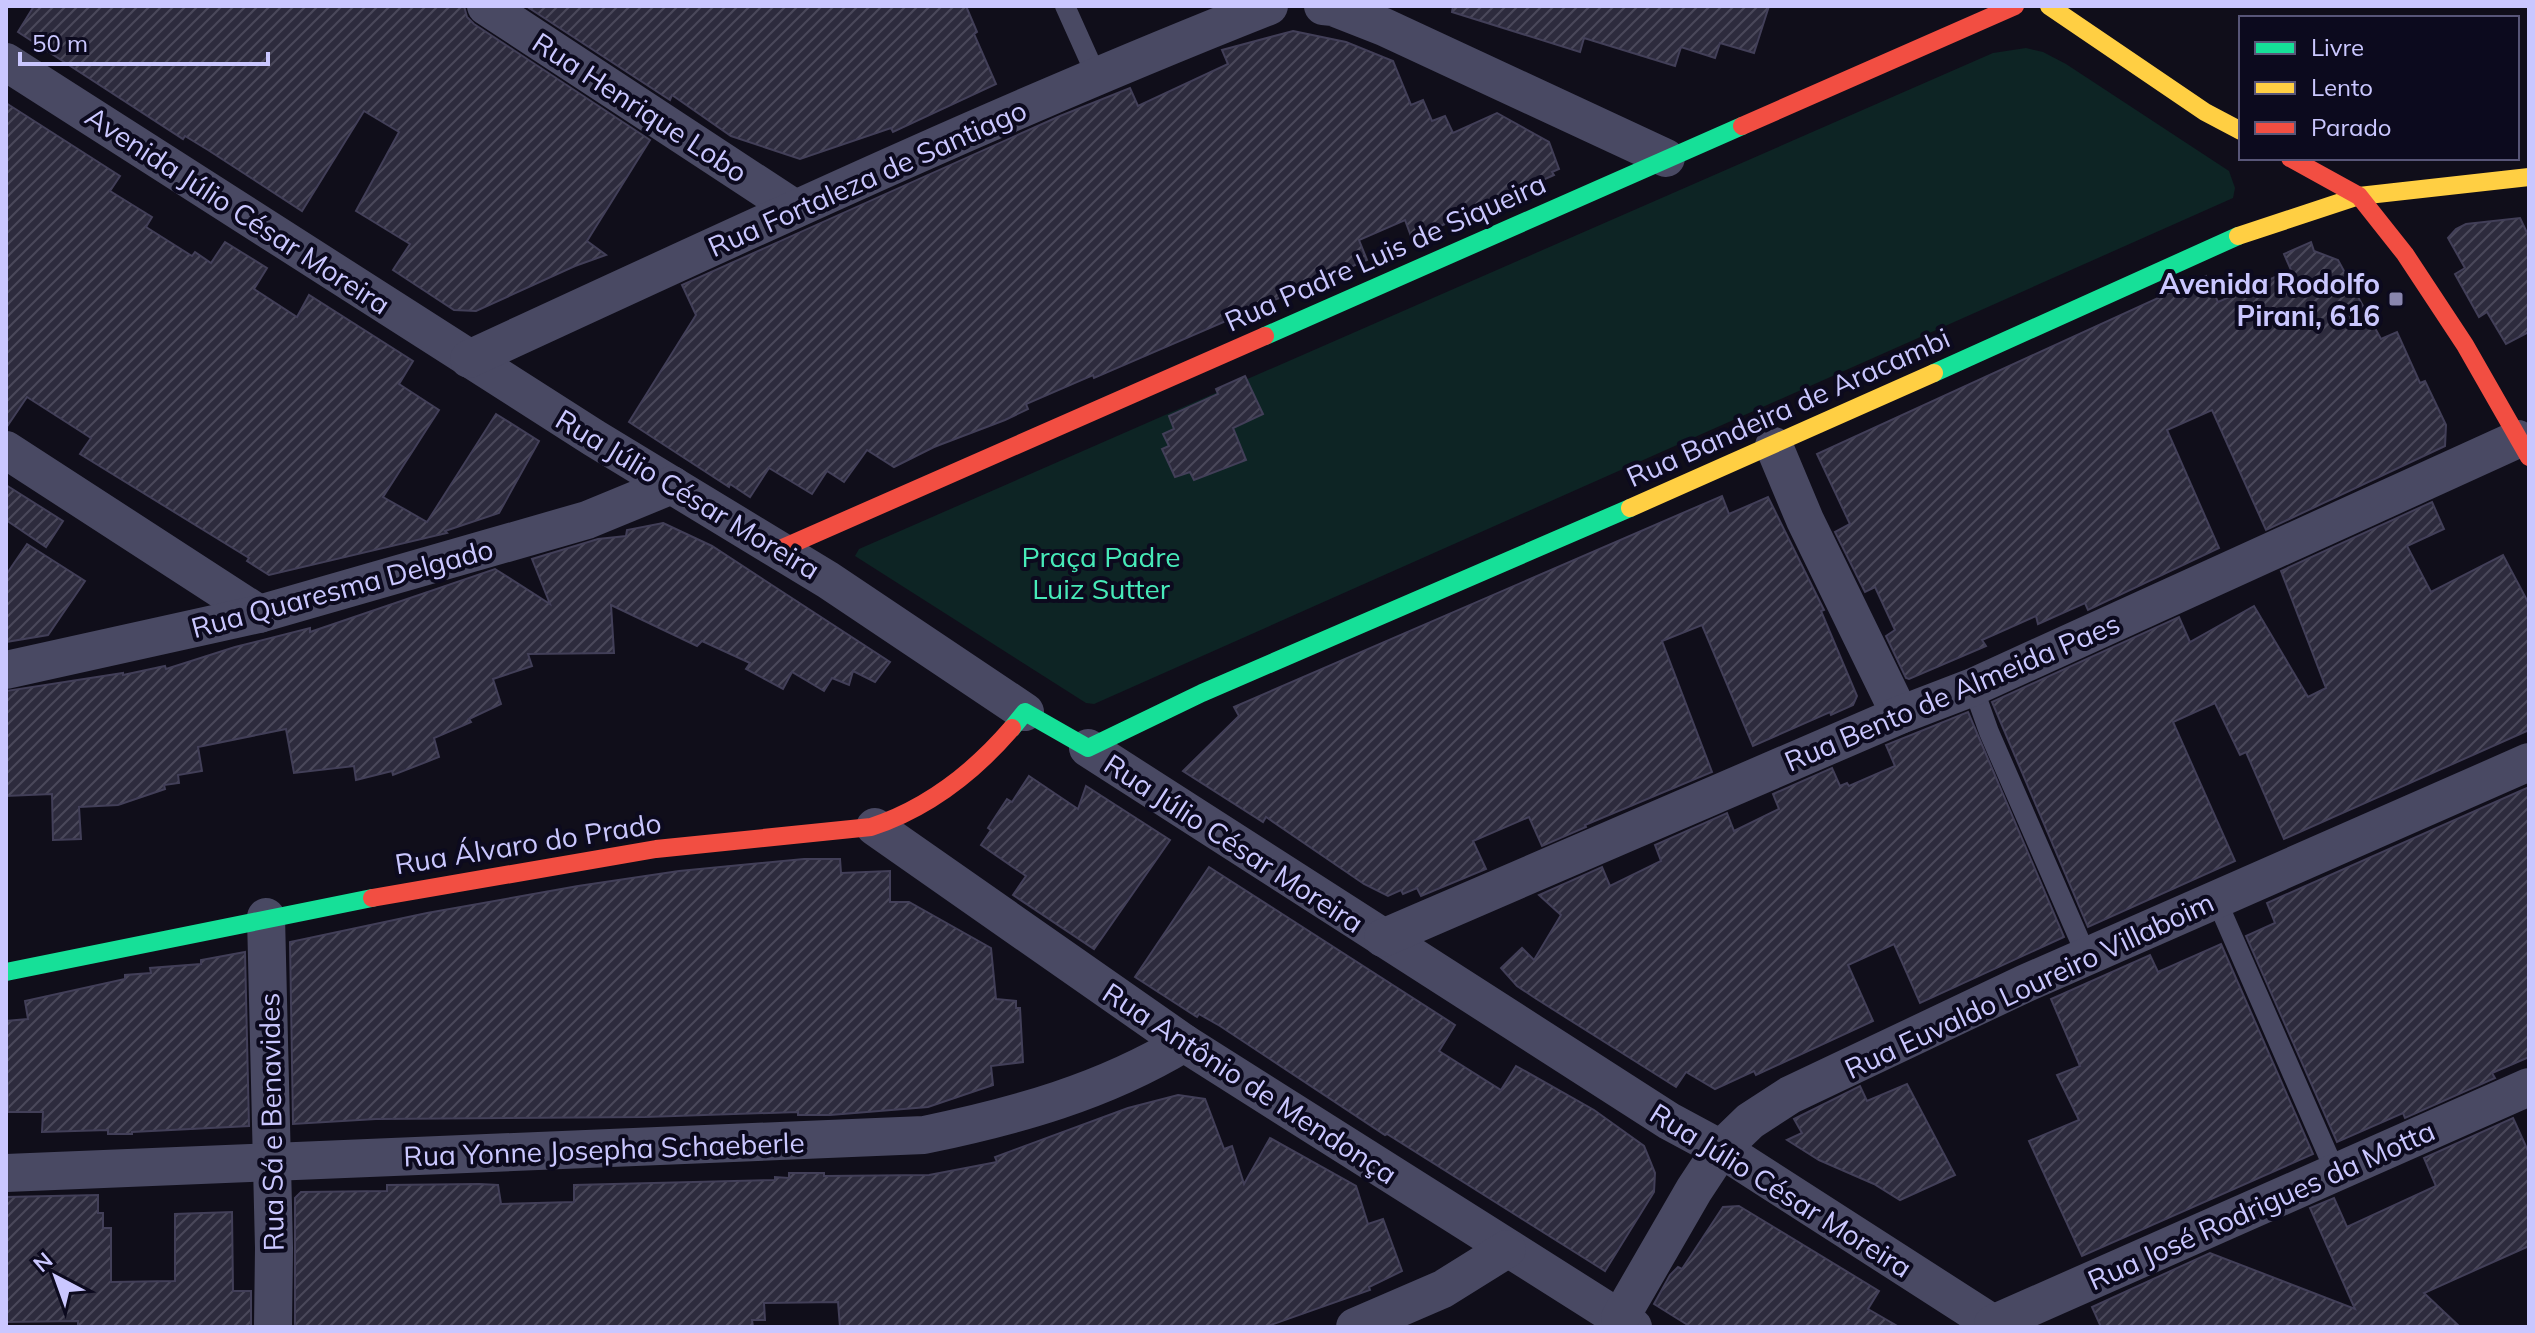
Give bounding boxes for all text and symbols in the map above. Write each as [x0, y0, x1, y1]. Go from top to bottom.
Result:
scale bar [20, 16, 268, 66]
legend [2239, 16, 2519, 160]
street label: Rua Henrique Lobo [526, 25, 754, 189]
text: 50 m [32, 28, 88, 58]
text: Livre [2311, 32, 2364, 62]
text: Lento [2311, 72, 2373, 102]
street label: Rua Fortaleza de Santiago [702, 92, 1032, 264]
street label: Avenida Júlio César Moreira [79, 98, 397, 322]
text: Parado [2311, 112, 2392, 142]
street label: Rua Padre Luis de Siqueira [1219, 165, 1551, 339]
place label: Avenida Rodolfo Pirani, 616 [2159, 266, 2380, 333]
marker: Avenida Rodolfo Pirani, 616 [2387, 290, 2405, 308]
street label: Rua Bandeira de Aracambi [1621, 320, 1955, 494]
street label: Rua Júlio César Moreira [550, 401, 826, 587]
street label: Rua Quaresma Delgado [187, 531, 497, 645]
park label: Praça Padre Luiz Sutter [1022, 539, 1181, 606]
street label: Rua Bento de Almeida Paes [1779, 605, 2125, 779]
street label: Rua Júlio César Moreira [1098, 746, 1370, 940]
street label: Rua Álvaro do Prado [392, 805, 664, 881]
street label: Rua Euvaldo Loureiro Villaboim [1839, 884, 2219, 1086]
street label: Rua Antônio de Mendonça [1096, 975, 1404, 1191]
street label: Rua Sá e Benavides [251, 992, 291, 1252]
street label: Rua Júlio César Moreira [1644, 1095, 1918, 1285]
street label: Rua José Rodrigues da Motta [2082, 1112, 2440, 1298]
street label: Rua Yonne Josepha Schaeberle [403, 1125, 805, 1173]
north arrow [16, 1237, 96, 1317]
text: N [27, 1246, 58, 1278]

